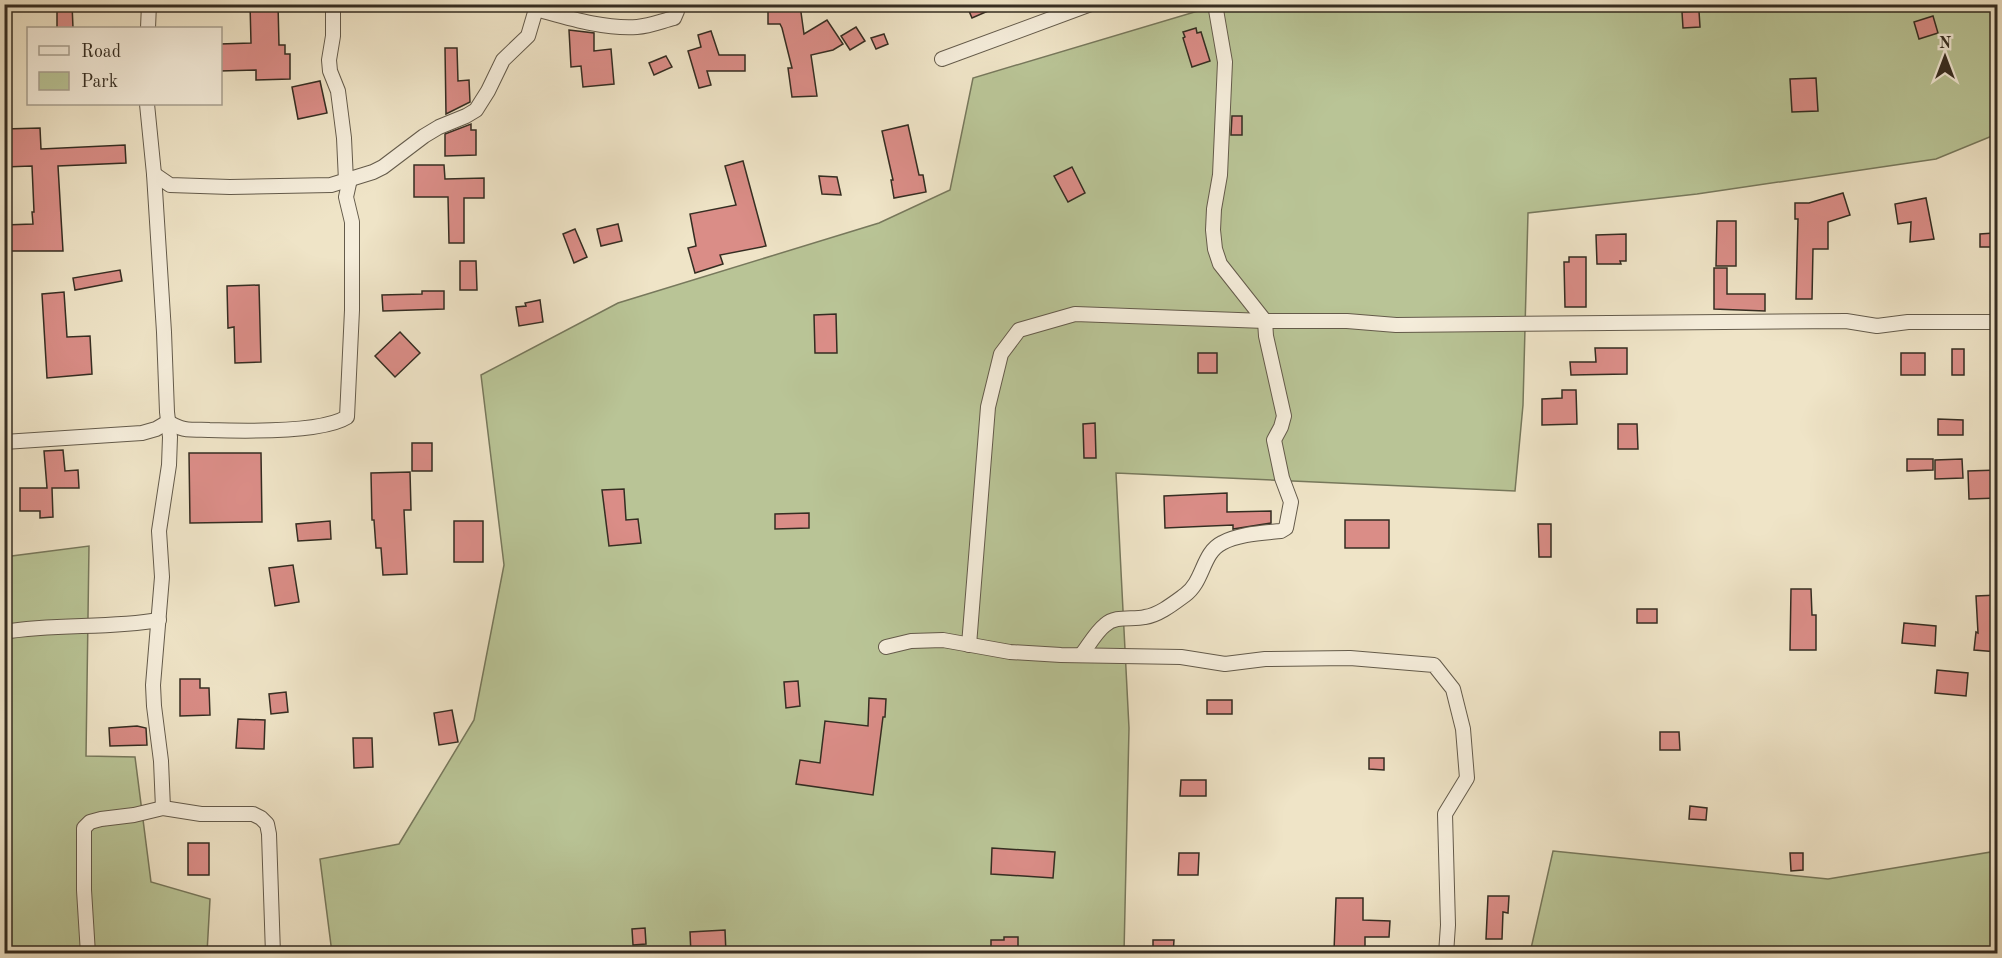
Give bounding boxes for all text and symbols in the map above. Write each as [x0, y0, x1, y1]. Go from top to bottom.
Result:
legend [27, 27, 222, 105]
north arrow [1915, 27, 1975, 87]
text: N [1939, 36, 1952, 52]
text: Road [81, 43, 121, 61]
text: Park [81, 73, 118, 91]

